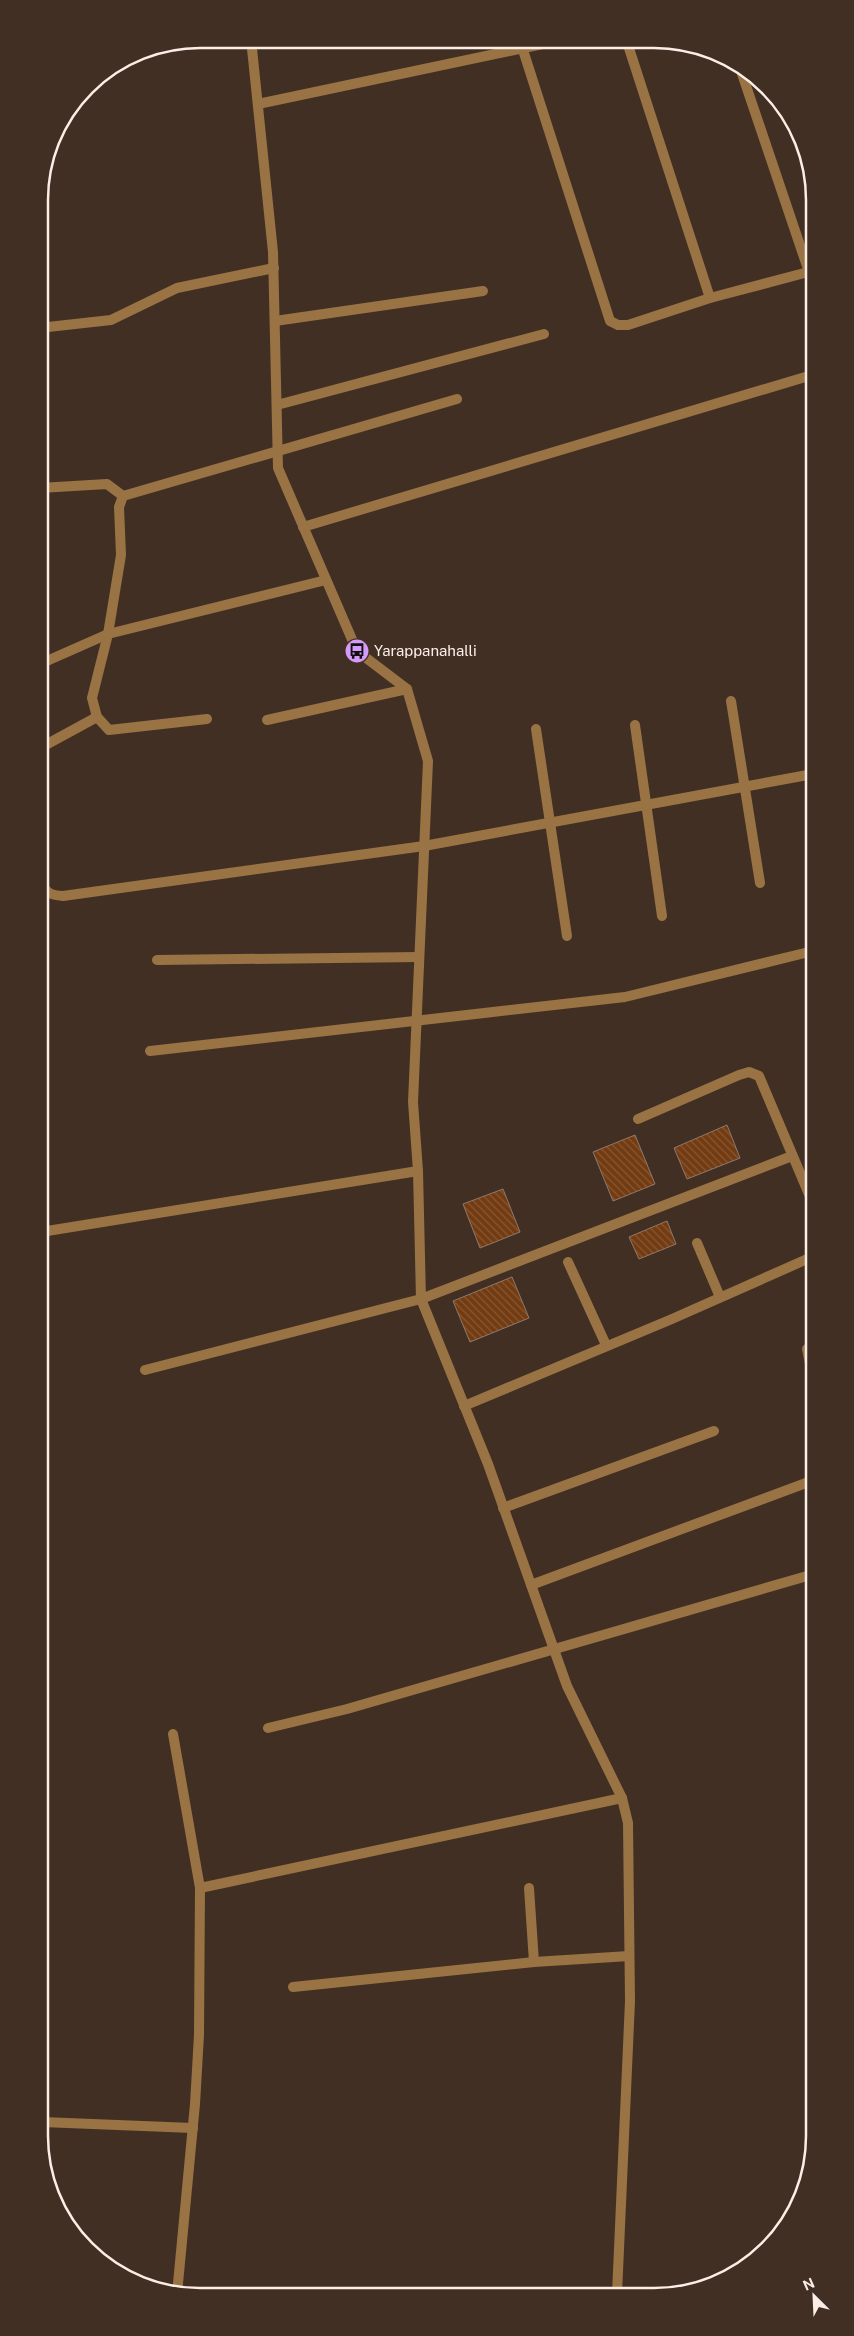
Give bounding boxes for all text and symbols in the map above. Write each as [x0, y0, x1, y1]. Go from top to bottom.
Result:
bus stop icon: Yarappanahalli [344, 638, 370, 664]
place label: Yarappanahalli [374, 642, 477, 659]
north arrow [789, 2271, 839, 2321]
text: N [800, 2275, 817, 2294]

